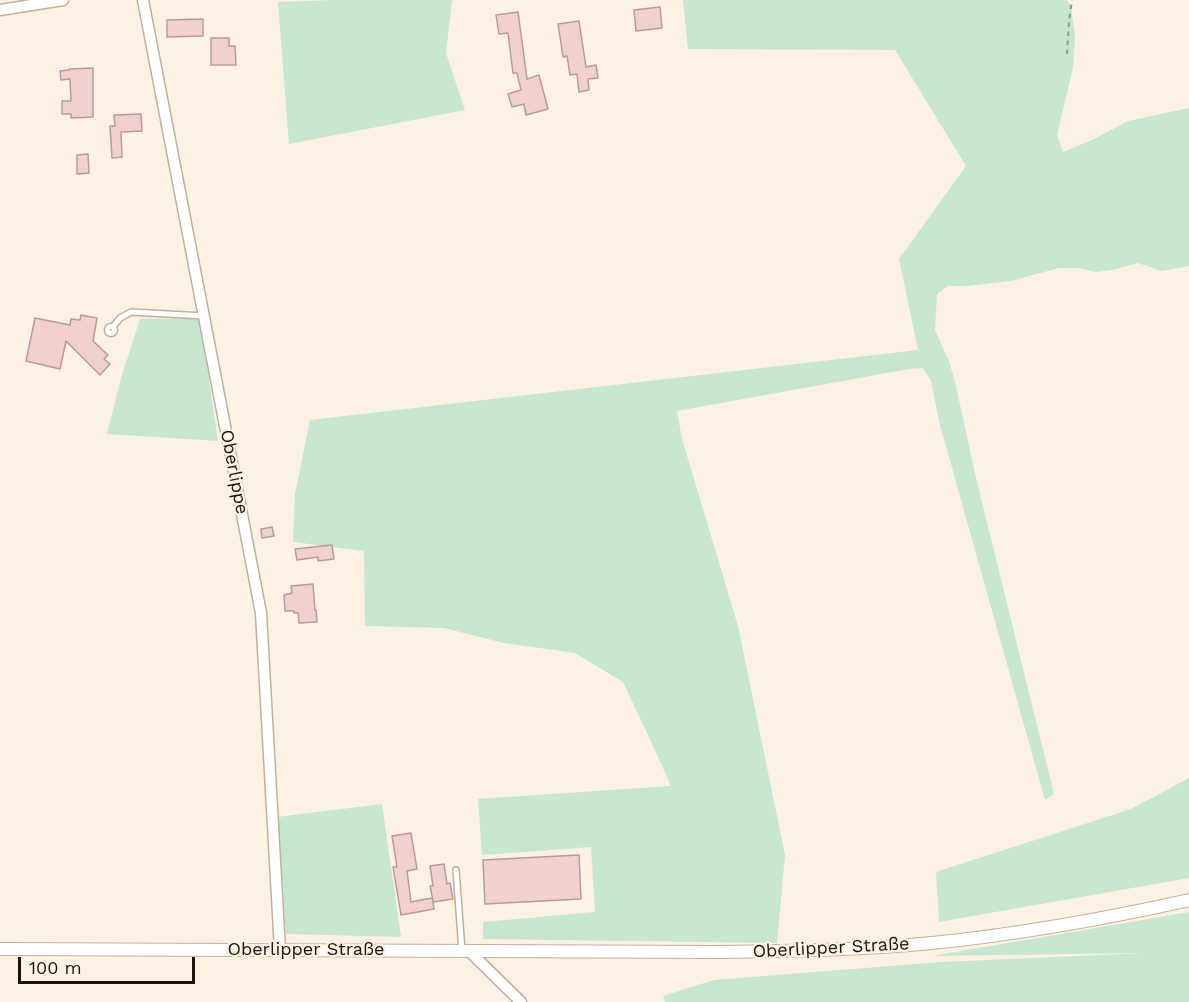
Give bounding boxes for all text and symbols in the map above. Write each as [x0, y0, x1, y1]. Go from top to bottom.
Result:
street label: Oberlippe [215, 428, 253, 516]
street label: Oberlipper Straße [752, 933, 910, 963]
street label: Oberlipper Straße [228, 939, 384, 961]
scale bar [21, 945, 198, 983]
text: 100 m [29, 957, 82, 978]

